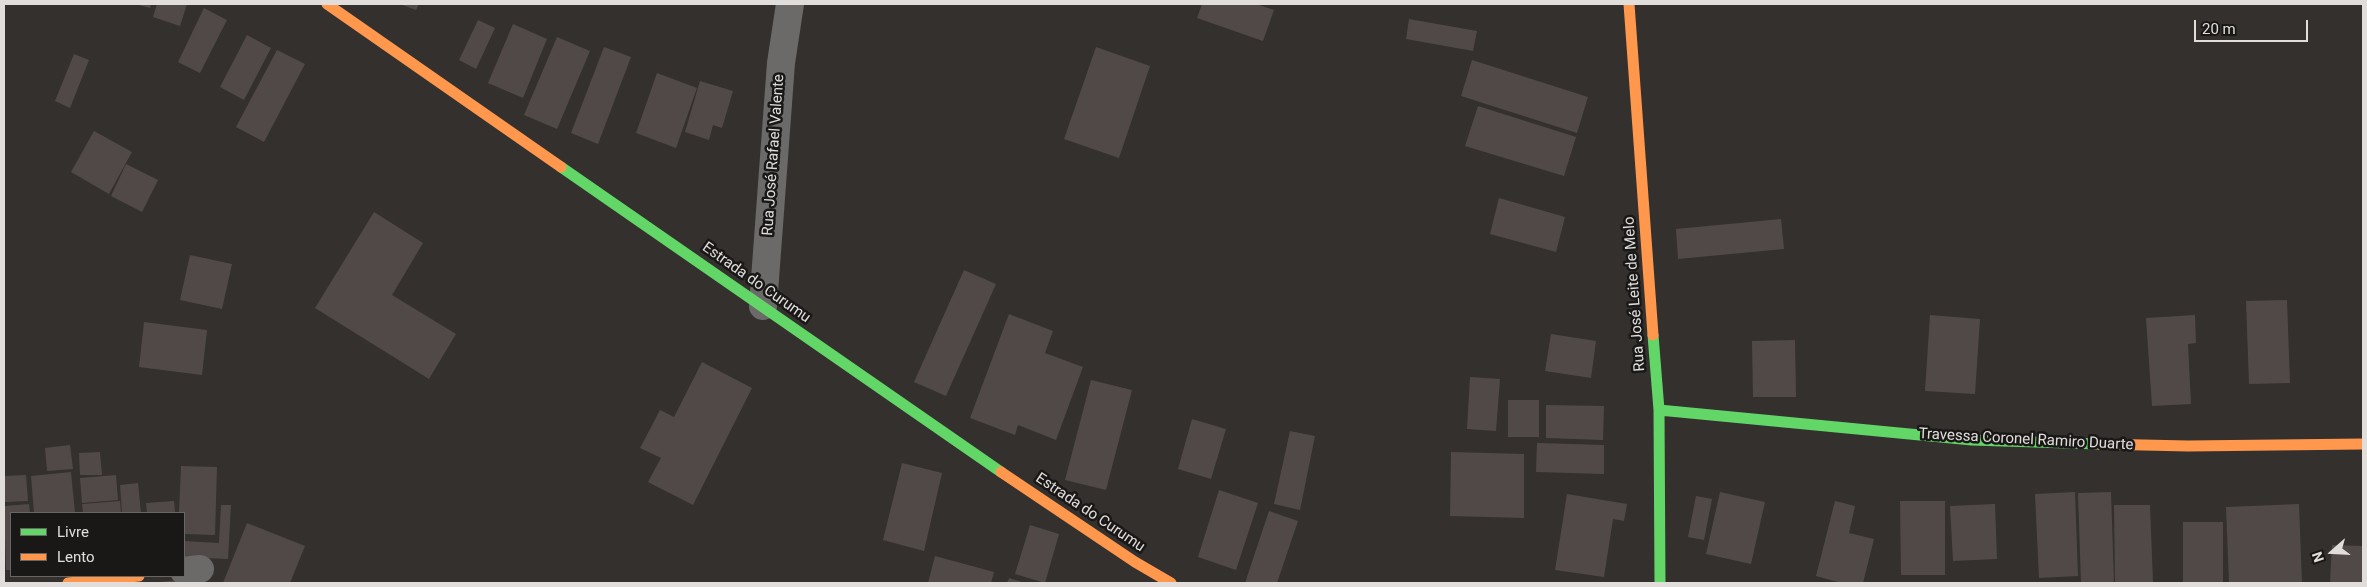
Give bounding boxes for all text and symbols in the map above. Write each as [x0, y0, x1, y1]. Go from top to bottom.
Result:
scale bar [2197, 10, 2311, 42]
text: 20 m [2202, 20, 2236, 38]
street label: Rua José Rafael Valente [759, 74, 789, 236]
street label: Rua José Leite de Melo [1621, 216, 1649, 372]
street label: Estrada do Curumu [698, 239, 814, 327]
street label: Travessa Coronel Ramiro Duarte [1918, 425, 2134, 455]
street label: Estrada do Curumu [1032, 470, 1148, 556]
legend [10, 512, 185, 577]
text: Livre [57, 523, 89, 541]
north arrow [2307, 527, 2357, 577]
text: Lento [57, 548, 95, 566]
text: N [2309, 550, 2327, 564]

